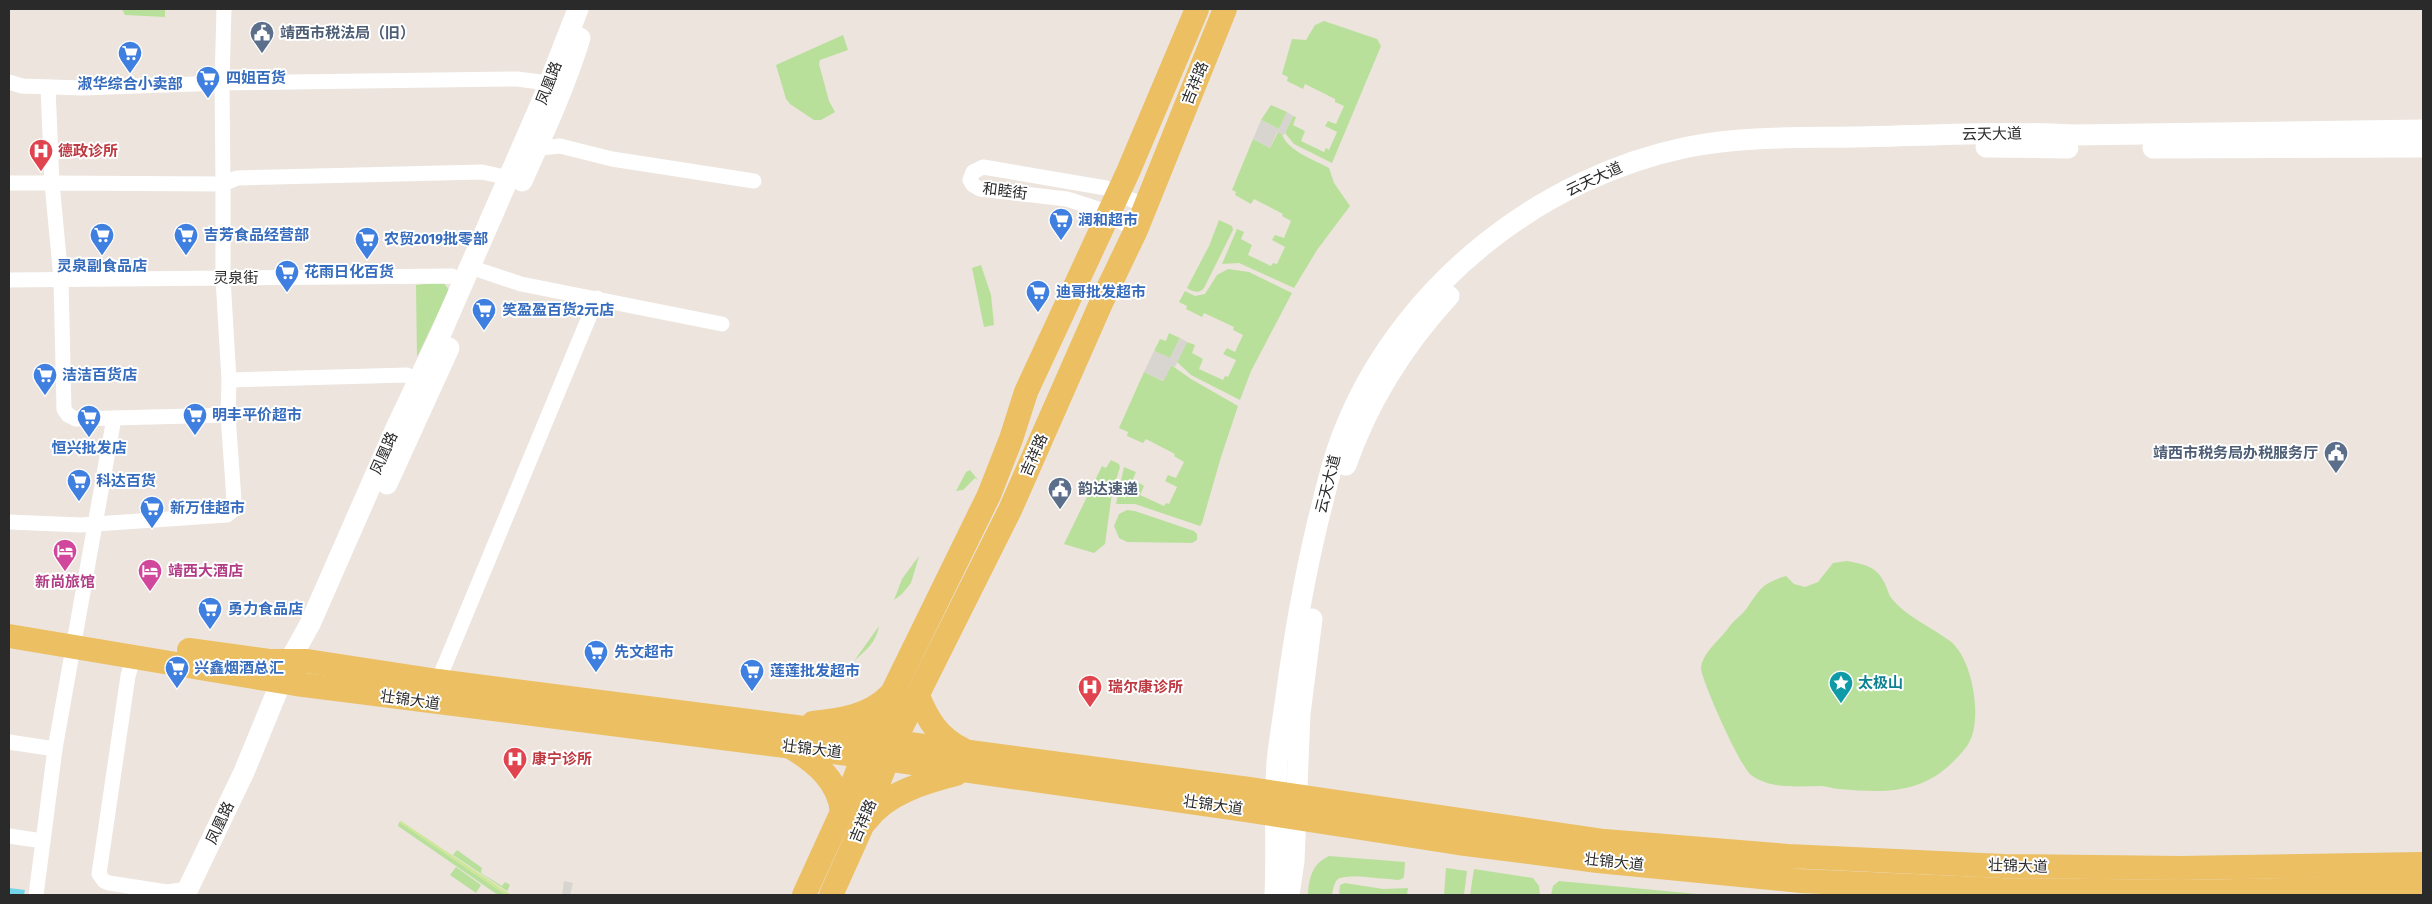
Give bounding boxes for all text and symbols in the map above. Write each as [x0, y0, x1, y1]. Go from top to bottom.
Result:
public building icon: 靖西市税法局（旧） [249, 20, 275, 54]
place label: 靖西市税法局（旧） [280, 24, 415, 42]
supermarket icon: 淑华综合小卖部 [117, 40, 143, 74]
street label: 凤凰路 [533, 59, 565, 107]
street label: 吉祥路 [1178, 59, 1212, 107]
supermarket icon: 四姐百货 [195, 65, 221, 99]
place label: 四姐百货 [226, 69, 286, 87]
place label: 淑华综合小卖部 [77, 75, 183, 93]
street label: 云天大道 [1962, 124, 2022, 144]
hospital icon: 德政诊所 [28, 138, 54, 172]
place label: 德政诊所 [58, 142, 118, 160]
street label: 云天大道 [1563, 158, 1625, 200]
street label: 和睦街 [982, 179, 1028, 203]
supermarket icon: 润和超市 [1048, 207, 1074, 241]
place label: 润和超市 [1078, 211, 1138, 229]
supermarket icon: 灵泉副食品店 [89, 222, 115, 256]
supermarket icon: 吉芳食品经营部 [173, 222, 199, 256]
place label: 吉芳食品经营部 [204, 226, 309, 244]
supermarket icon: 农贸2019批零部 [354, 226, 380, 260]
place label: 农贸2019批零部 [384, 230, 488, 248]
place label: 灵泉副食品店 [57, 257, 147, 275]
supermarket icon: 花雨日化百货 [274, 259, 300, 293]
place label: 花雨日化百货 [304, 263, 394, 281]
street label: 灵泉街 [213, 269, 259, 287]
supermarket icon: 迪哥批发超市 [1025, 279, 1051, 313]
place label: 迪哥批发超市 [1056, 283, 1146, 301]
supermarket icon: 笑盈盈百货2元店 [471, 297, 497, 331]
place label: 笑盈盈百货2元店 [502, 301, 614, 319]
supermarket icon: 洁洁百货店 [32, 362, 58, 396]
place label: 洁洁百货店 [62, 366, 137, 384]
supermarket icon: 明丰平价超市 [182, 402, 208, 436]
supermarket icon: 恒兴批发店 [76, 404, 102, 438]
place label: 明丰平价超市 [212, 406, 302, 424]
street label: 凤凰路 [367, 429, 401, 477]
street label: 吉祥路 [1017, 431, 1051, 479]
place label: 恒兴批发店 [51, 439, 127, 457]
public building icon: 靖西市税务局办税服务厅 [2323, 440, 2349, 474]
place label: 靖西市税务局办税服务厅 [2153, 444, 2318, 462]
street label: 云天大道 [1312, 453, 1344, 515]
supermarket icon: 科达百货 [66, 468, 92, 502]
place label: 科达百货 [96, 472, 156, 490]
public building icon: 韵达速递 [1047, 476, 1073, 510]
place label: 韵达速递 [1078, 480, 1138, 498]
supermarket icon: 新万佳超市 [139, 495, 165, 529]
place label: 新万佳超市 [170, 499, 245, 517]
hotel icon: 新尚旅馆 [52, 538, 78, 572]
hotel icon: 靖西大酒店 [137, 558, 163, 592]
place label: 靖西大酒店 [168, 562, 243, 580]
place label: 新尚旅馆 [35, 573, 95, 591]
supermarket icon: 勇力食品店 [197, 596, 223, 630]
place label: 勇力食品店 [228, 600, 303, 618]
supermarket icon: 先文超市 [583, 639, 609, 673]
place label: 先文超市 [614, 643, 674, 661]
supermarket icon: 兴鑫烟酒总汇 [164, 655, 190, 689]
supermarket icon: 莲莲批发超市 [739, 658, 765, 692]
place label: 兴鑫烟酒总汇 [194, 659, 284, 677]
place label: 莲莲批发超市 [770, 662, 860, 680]
place icon: 太极山 [1828, 670, 1854, 704]
hospital icon: 瑞尔康诊所 [1077, 674, 1103, 708]
place label: 太极山 [1858, 674, 1903, 692]
place label: 瑞尔康诊所 [1108, 678, 1183, 696]
street label: 壮锦大道 [379, 687, 441, 713]
street label: 壮锦大道 [781, 736, 843, 762]
hospital icon: 康宁诊所 [502, 746, 528, 780]
place label: 康宁诊所 [532, 750, 592, 768]
street label: 壮锦大道 [1182, 792, 1244, 818]
street label: 吉祥路 [846, 797, 880, 845]
street label: 凤凰路 [202, 799, 238, 847]
street label: 壮锦大道 [1583, 850, 1645, 874]
street label: 壮锦大道 [1988, 856, 2048, 876]

